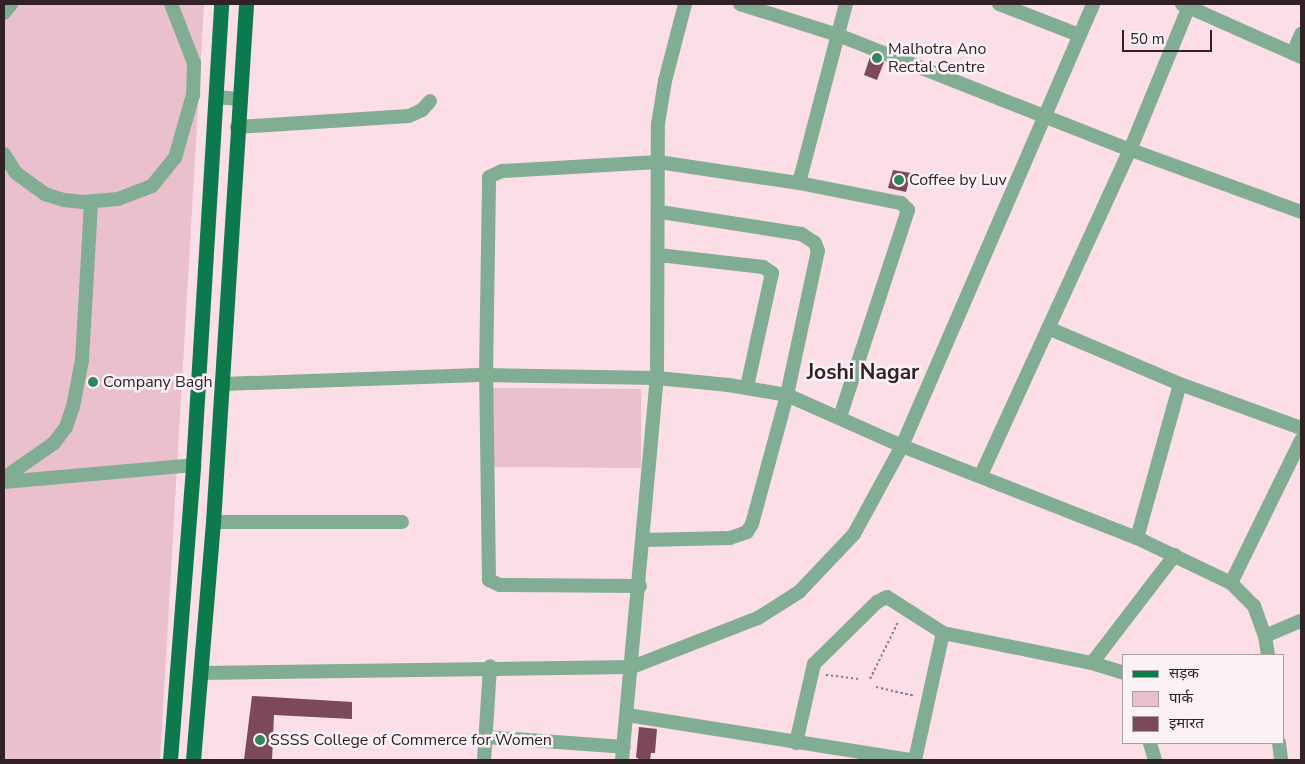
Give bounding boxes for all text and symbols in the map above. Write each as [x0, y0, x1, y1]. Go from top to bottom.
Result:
scale bar [1125, 20, 1215, 52]
text: 50 m [1130, 29, 1165, 49]
place label: Malhotra Ano Rectal Centre [888, 39, 986, 77]
marker: Malhotra Ano Rectal Centre [870, 51, 884, 65]
place label: Coffee by Luv [909, 170, 1007, 190]
marker: Coffee by Luv [893, 174, 905, 186]
district label: Joshi Nagar [807, 359, 919, 385]
place label: Company Bagh [103, 372, 213, 392]
marker: Company Bagh [87, 376, 99, 388]
legend [1122, 654, 1285, 744]
text: सड़क [1169, 663, 1199, 683]
text: पार्क [1169, 688, 1193, 708]
text: इमारत [1169, 713, 1204, 733]
place label: SSSS College of Commerce for Women [270, 730, 552, 750]
marker: SSSS College of Commerce for Women [254, 734, 266, 746]

